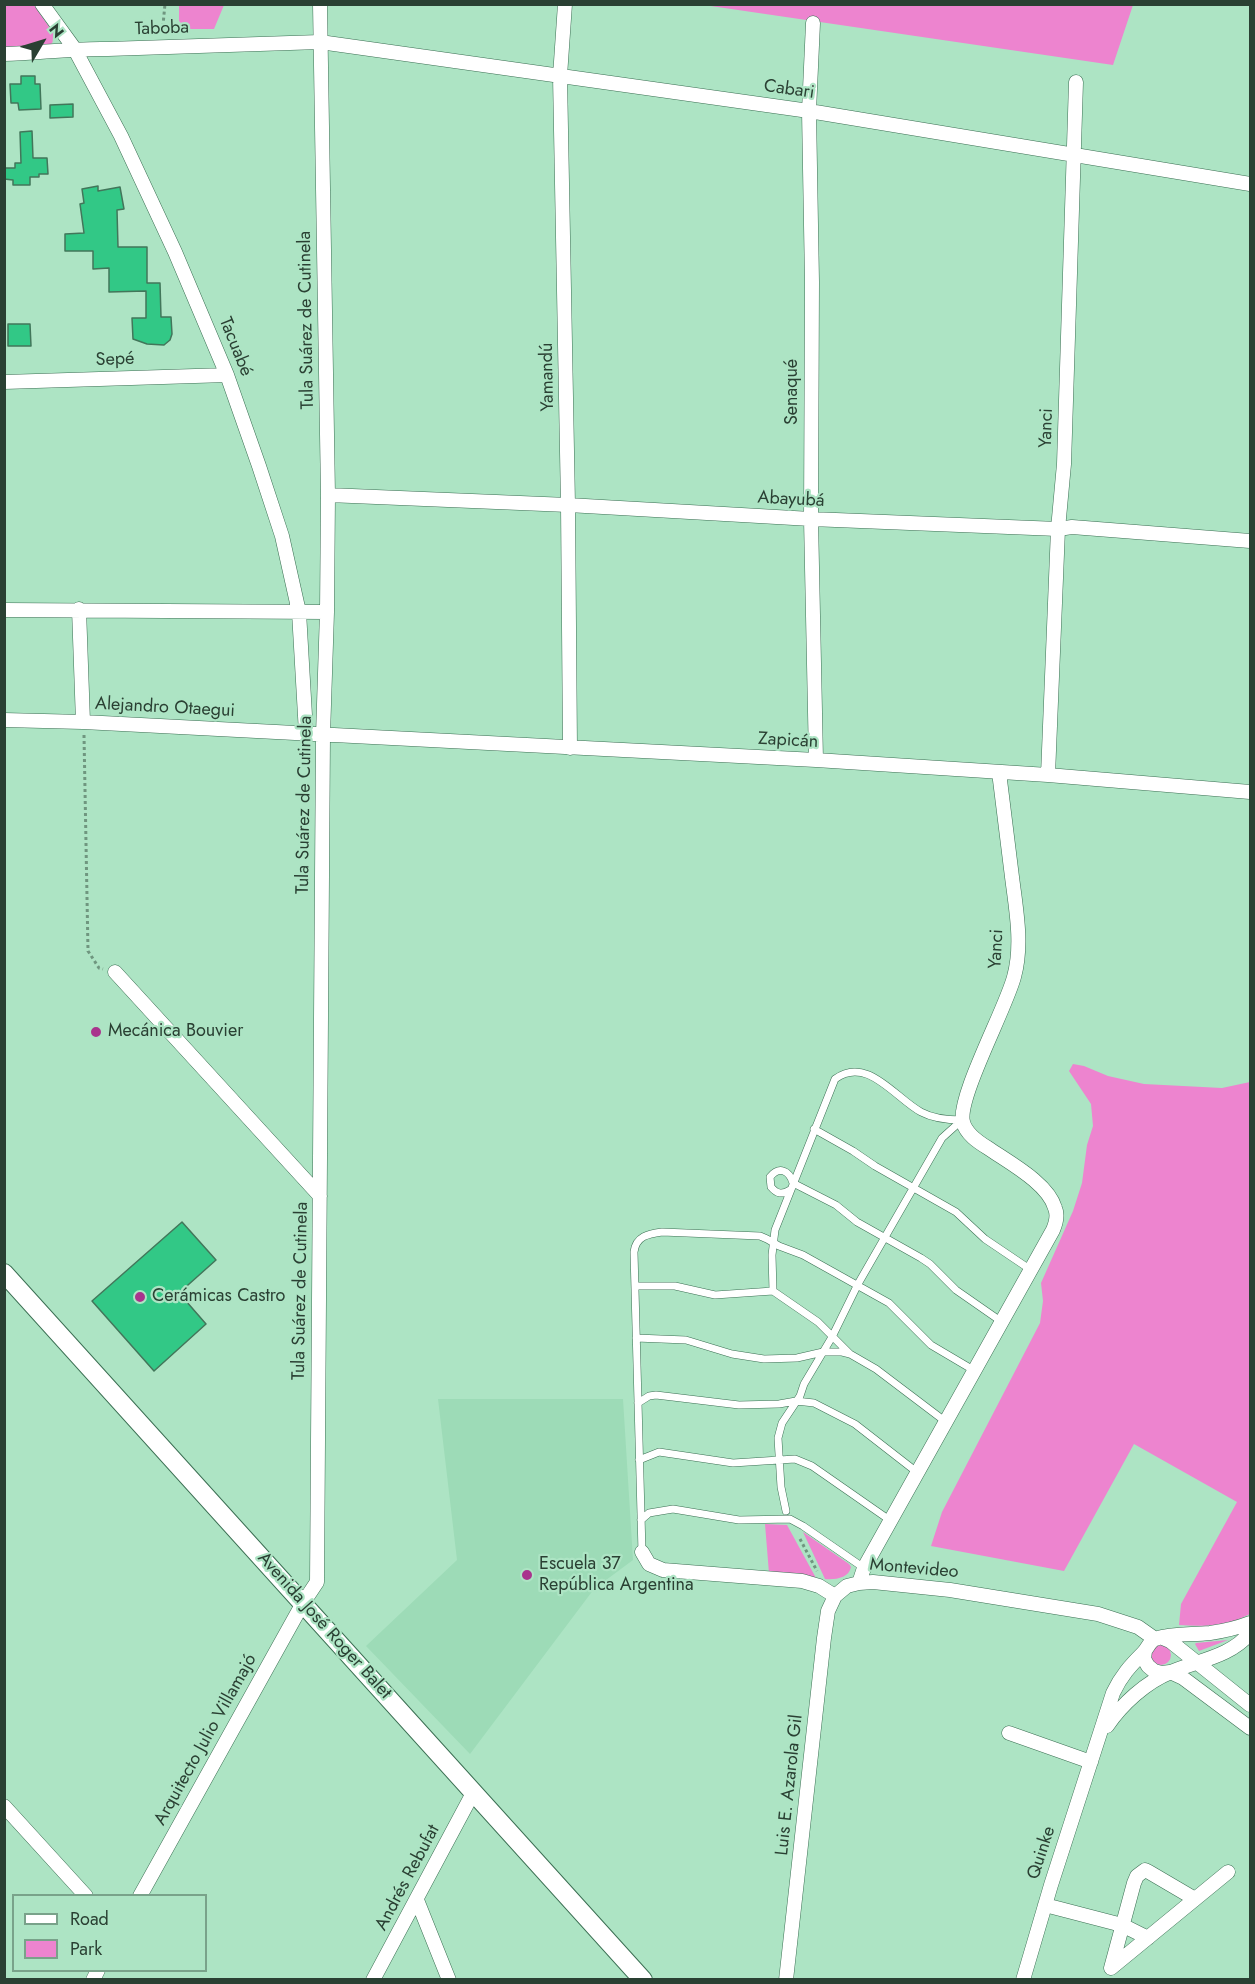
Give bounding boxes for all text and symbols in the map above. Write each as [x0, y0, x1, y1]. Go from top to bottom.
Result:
north arrow [12, 12, 72, 72]
street label: Taboba [135, 17, 189, 41]
text: N [44, 19, 70, 43]
street label: Cabari [762, 76, 816, 104]
street label: Tula Suárez de Cutinela [295, 231, 319, 409]
street label: Tacuabé [213, 314, 257, 380]
street label: Yamandú [537, 342, 559, 412]
street label: Sepé [95, 349, 135, 371]
street label: Senaqué [782, 359, 804, 425]
street label: Yanci [1036, 408, 1058, 448]
street label: Abayubá [757, 487, 825, 513]
street label: Alejandro Otaegui [94, 694, 236, 722]
street label: Tula Suárez de Cutinela [293, 716, 317, 894]
street label: Zapicán [757, 729, 819, 753]
street label: Yanci [985, 929, 1009, 969]
place label: Mecánica Bouvier [108, 1021, 243, 1043]
marker: Mecánica Bouvier [89, 1025, 103, 1039]
street label: Tula Suárez de Cutinela [289, 1202, 313, 1380]
place label: Cerámicas Castro [152, 1286, 285, 1308]
marker: Cerámicas Castro [133, 1290, 147, 1304]
street label: Avenida José Roger Balet [252, 1548, 396, 1704]
place label: Escuela 37 República Argentina [539, 1554, 694, 1596]
street label: Montevideo [869, 1554, 959, 1584]
marker: Escuela 37 República Argentina [520, 1568, 534, 1582]
street label: Arquitecto Julio Villamajó [150, 1651, 262, 1829]
street label: Luis E. Azarola Gil [772, 1713, 808, 1857]
street label: Andrés Rebufat [371, 1821, 445, 1935]
street label: Quinke [1023, 1824, 1061, 1882]
legend [12, 1894, 207, 1972]
text: Road [70, 1906, 109, 1932]
text: Park [70, 1936, 102, 1962]

